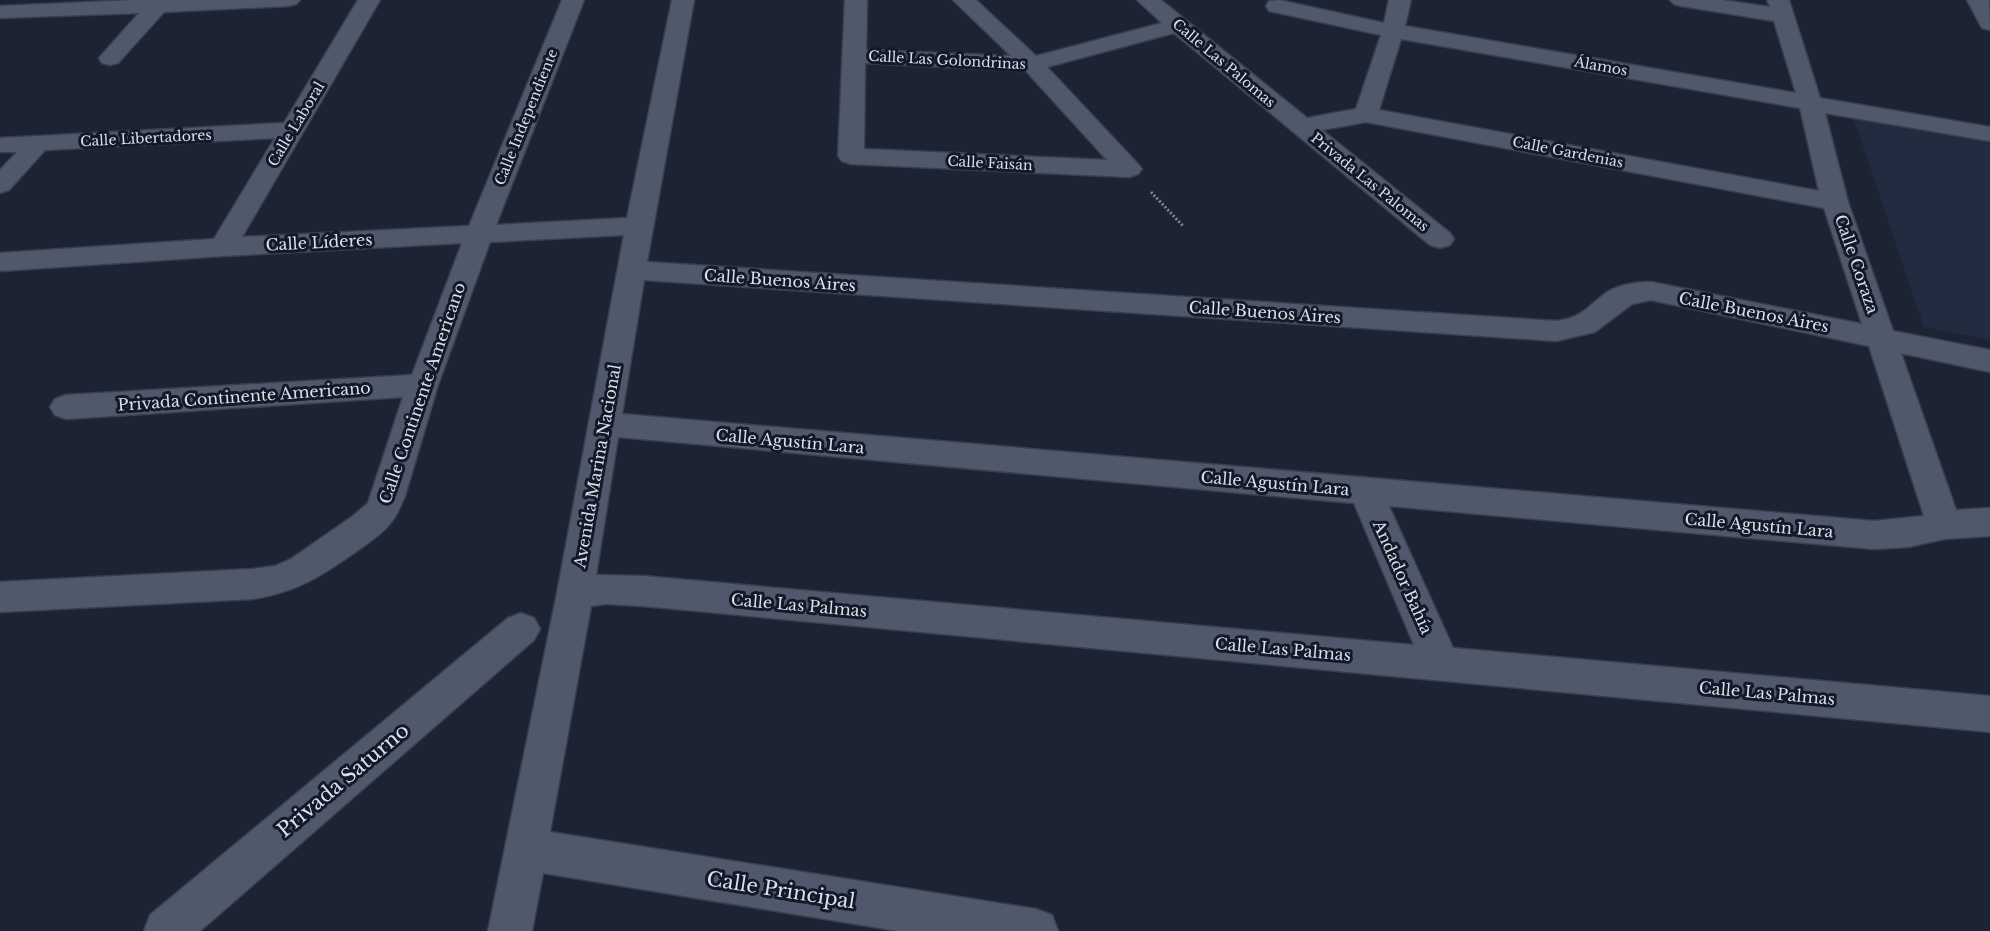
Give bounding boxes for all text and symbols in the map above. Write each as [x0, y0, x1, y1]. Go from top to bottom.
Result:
street label: Calle Las Palomas [1169, 15, 1279, 111]
street label: Calle Independiente [490, 46, 562, 188]
street label: Calle Las Golondrinas [868, 47, 1026, 73]
street label: Álamos [1572, 52, 1629, 80]
street label: Calle Laboral [264, 78, 329, 170]
street label: Calle Libertadores [80, 126, 212, 150]
street label: Privada Las Palomas [1307, 129, 1433, 235]
street label: Calle Gardenias [1511, 132, 1625, 172]
street label: Calle Faisán [947, 152, 1033, 174]
street label: Calle Coraza [1831, 212, 1883, 316]
street label: Calle Líderes [265, 229, 373, 255]
street label: Calle Buenos Aires [703, 265, 857, 295]
street label: Calle Continente Americano [375, 280, 469, 506]
street label: Calle Buenos Aires [1677, 288, 1831, 336]
street label: Calle Buenos Aires [1188, 297, 1342, 327]
street label: Avenida Marina Nacional [569, 363, 625, 570]
street label: Privada Continente Americano [117, 377, 371, 415]
street label: Calle Agustín Lara [715, 425, 865, 457]
street label: Calle Agustín Lara [1200, 467, 1350, 499]
street label: Calle Agustín Lara [1684, 509, 1834, 541]
street label: Andador Bahía [1369, 516, 1437, 637]
street label: Calle Las Palmas [730, 589, 868, 621]
street label: Calle Las Palmas [1214, 633, 1352, 665]
street label: Calle Las Palmas [1698, 677, 1836, 709]
street label: Privada Saturno [272, 718, 414, 842]
street label: Calle Principal [705, 866, 857, 914]

